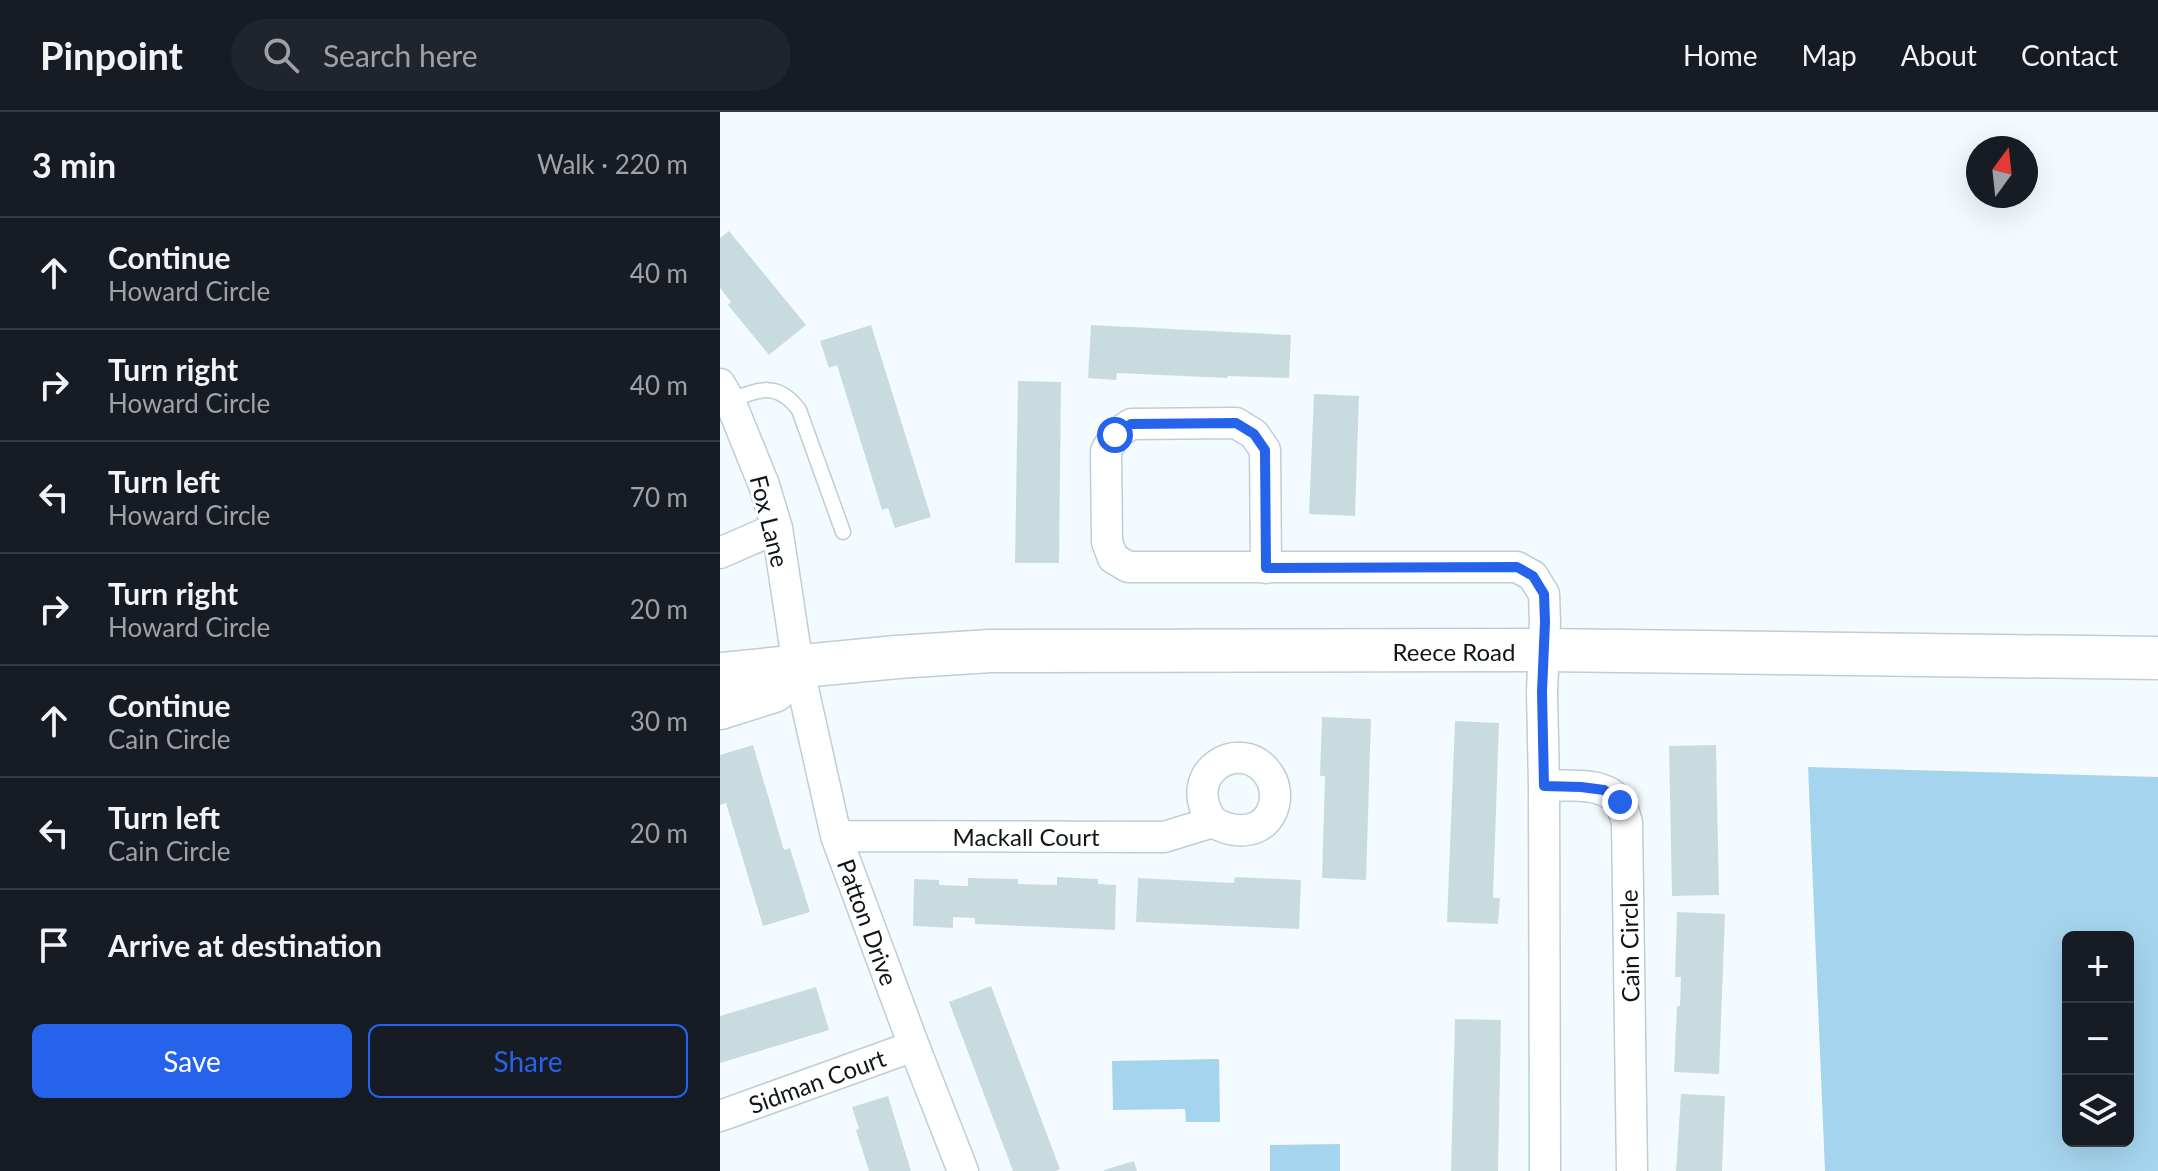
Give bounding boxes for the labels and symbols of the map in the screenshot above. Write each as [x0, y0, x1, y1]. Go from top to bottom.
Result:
north arrow [1966, 136, 2038, 208]
route start [1097, 417, 1133, 453]
street label: Fox Lane [745, 472, 795, 570]
street label: Reece Road [1393, 637, 1515, 666]
route end [1602, 784, 1638, 820]
street label: Mackall Court [952, 822, 1100, 851]
street label: Patton Drive [832, 855, 904, 989]
street label: Cain Circle [1614, 889, 1644, 1003]
street label: Sidman Court [745, 1043, 890, 1119]

